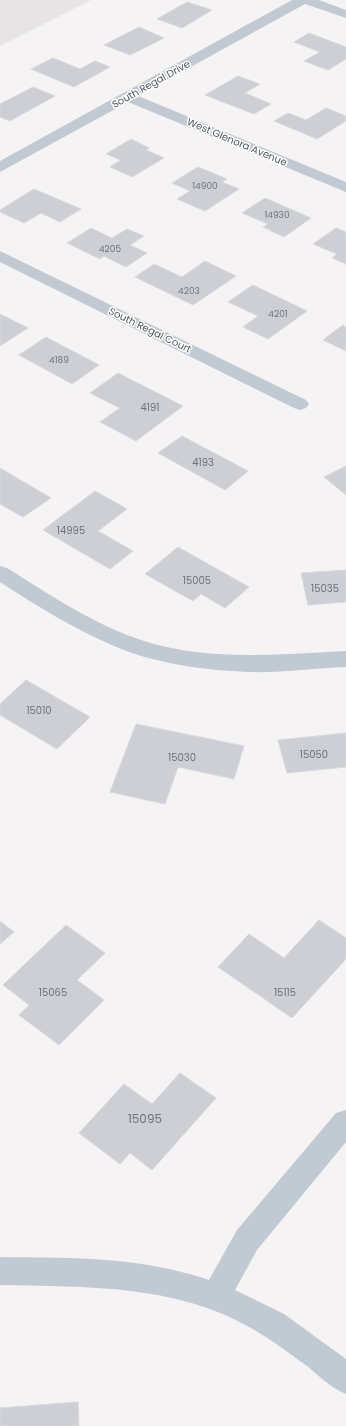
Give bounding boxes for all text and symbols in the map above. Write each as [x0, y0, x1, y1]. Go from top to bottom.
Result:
street label: South Regal Drive [109, 56, 193, 112]
street label: West Glenora Avenue [185, 114, 289, 170]
house number: 14900 [192, 180, 218, 192]
house number: 14930 [264, 209, 290, 221]
house number: 4205 [99, 243, 121, 255]
house number: 4203 [178, 285, 200, 297]
street label: South Regal Court [106, 303, 194, 357]
house number: 4201 [268, 308, 288, 320]
house number: 4189 [49, 354, 69, 366]
house number: 4191 [141, 400, 160, 415]
house number: 4193 [192, 455, 214, 470]
house number: 14995 [57, 523, 85, 538]
house number: 15005 [183, 573, 211, 588]
house number: 15035 [311, 581, 339, 596]
house number: 15010 [26, 703, 52, 718]
house number: 15050 [300, 747, 328, 762]
house number: 15030 [168, 750, 196, 765]
house number: 15065 [39, 985, 67, 1000]
house number: 15115 [274, 985, 296, 1000]
house number: 15095 [128, 1110, 162, 1127]

